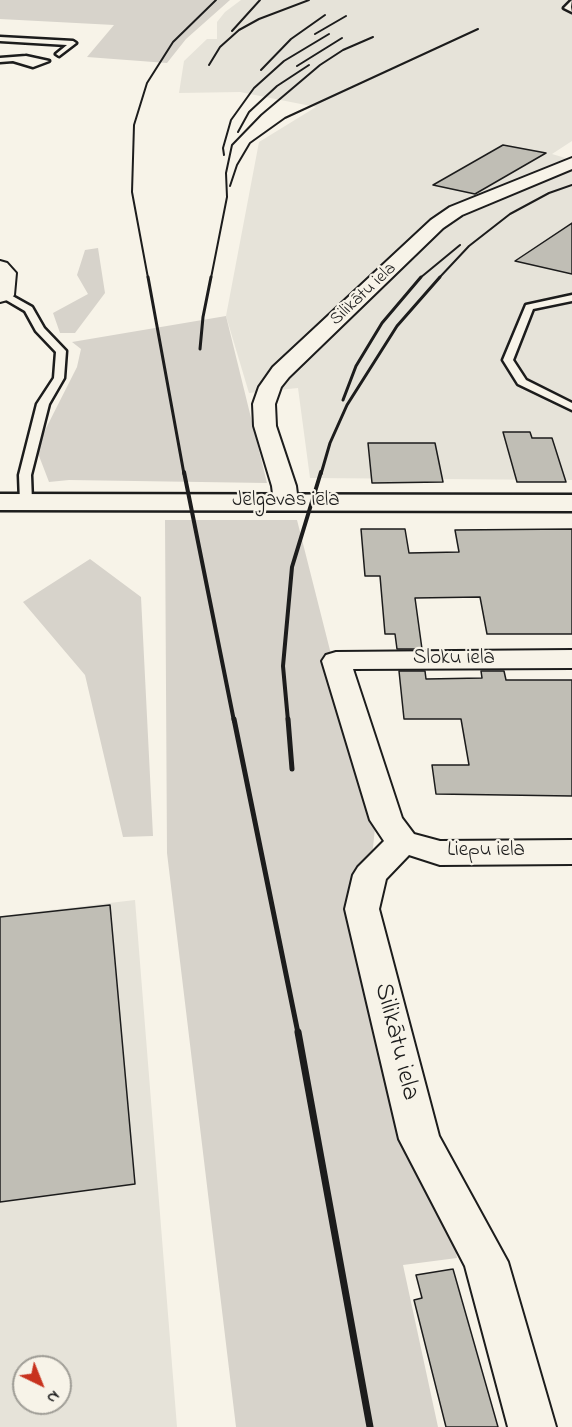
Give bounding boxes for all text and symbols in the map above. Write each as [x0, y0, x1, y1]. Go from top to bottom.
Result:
street label: Silikātu iela [326, 259, 402, 331]
street label: Jelgavas iela [232, 489, 340, 515]
street label: Sloku iela [413, 647, 495, 673]
street label: Liepu iela [447, 839, 525, 865]
street label: Silikātu iela [365, 980, 425, 1104]
north arrow [12, 1355, 72, 1415]
text: N [41, 1384, 65, 1409]

